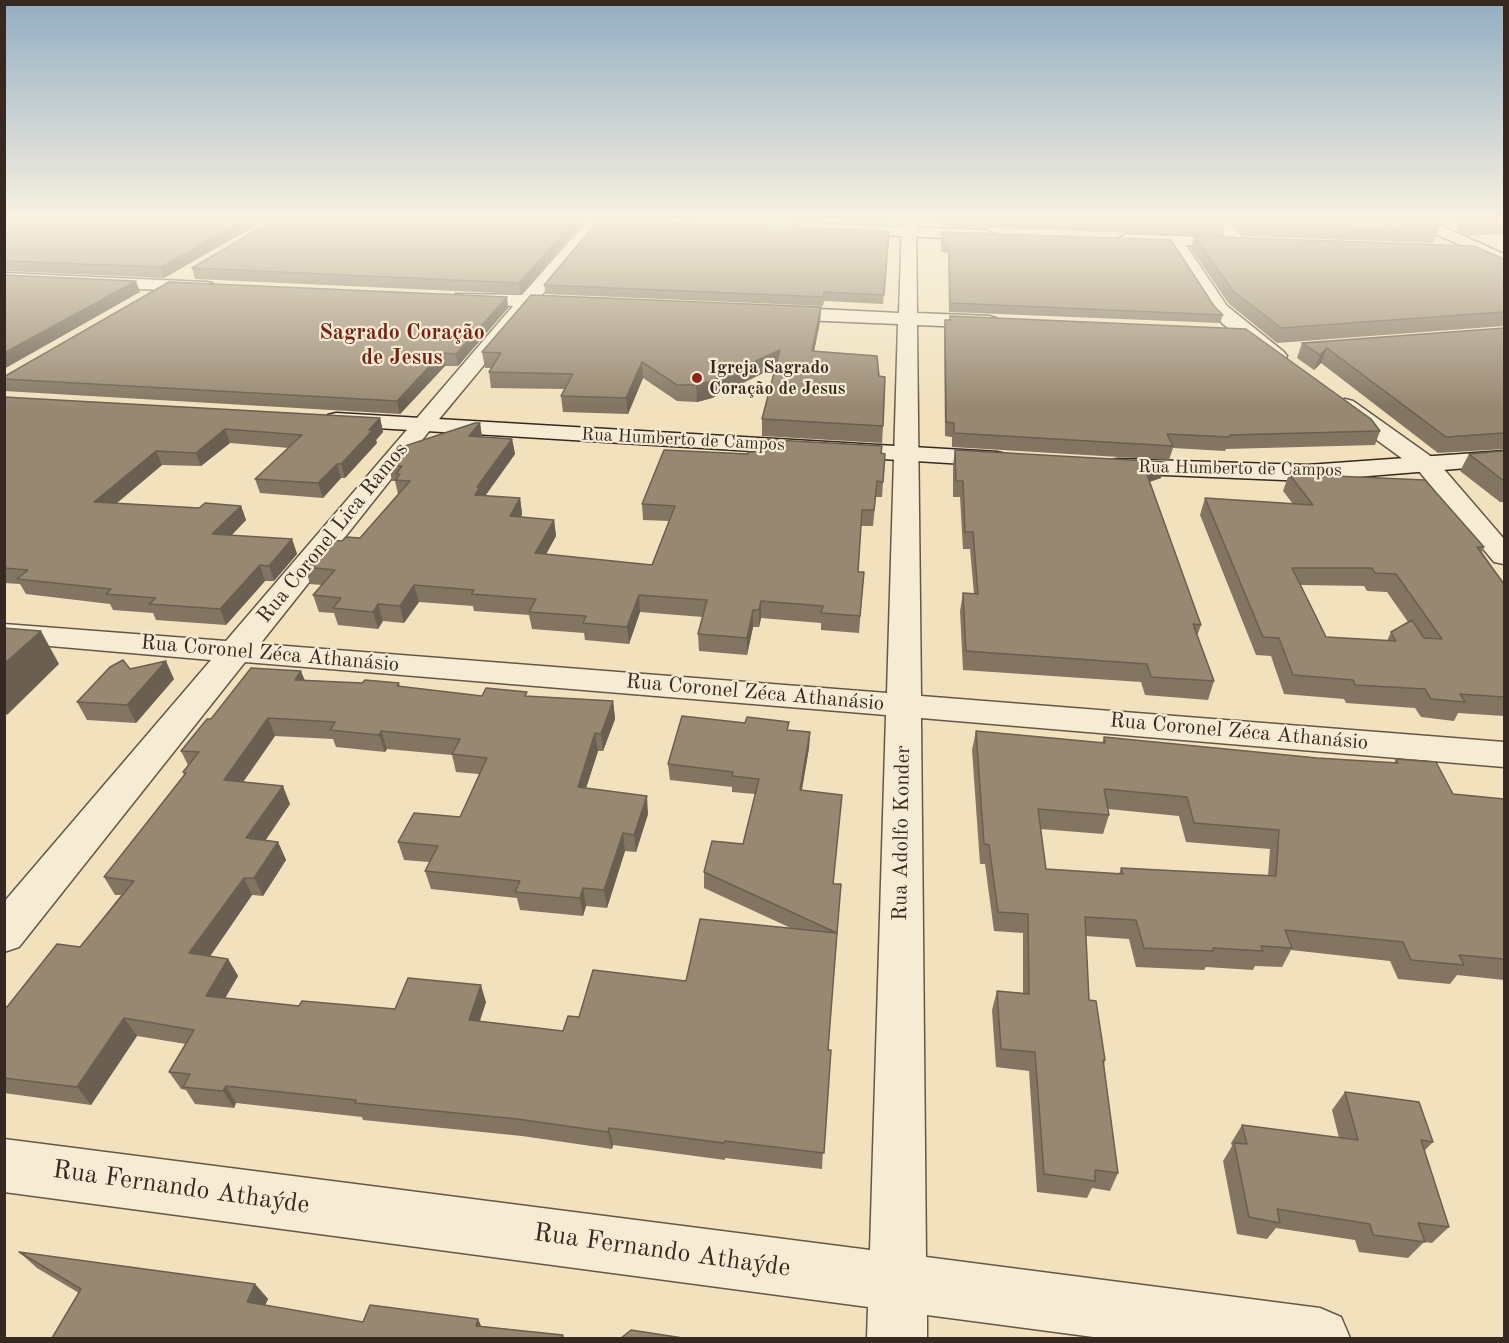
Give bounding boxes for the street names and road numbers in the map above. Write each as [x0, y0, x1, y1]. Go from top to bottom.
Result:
street label: Rua Humberto de Campos [581, 424, 785, 456]
street label: Rua Coronel Lica Ramos [252, 438, 414, 628]
street label: Rua Humberto de Campos [1138, 456, 1342, 482]
street label: Rua Coronel Zéca Athanásio [140, 630, 400, 678]
street label: Rua Coronel Zéca Athanásio [625, 669, 885, 717]
street label: Rua Coronel Zéca Athanásio [1109, 708, 1369, 756]
street label: Rua Adolfo Konder [888, 745, 916, 921]
street label: Rua Fernando Athaýde [50, 1155, 312, 1221]
street label: Rua Fernando Athaýde [531, 1218, 793, 1284]

